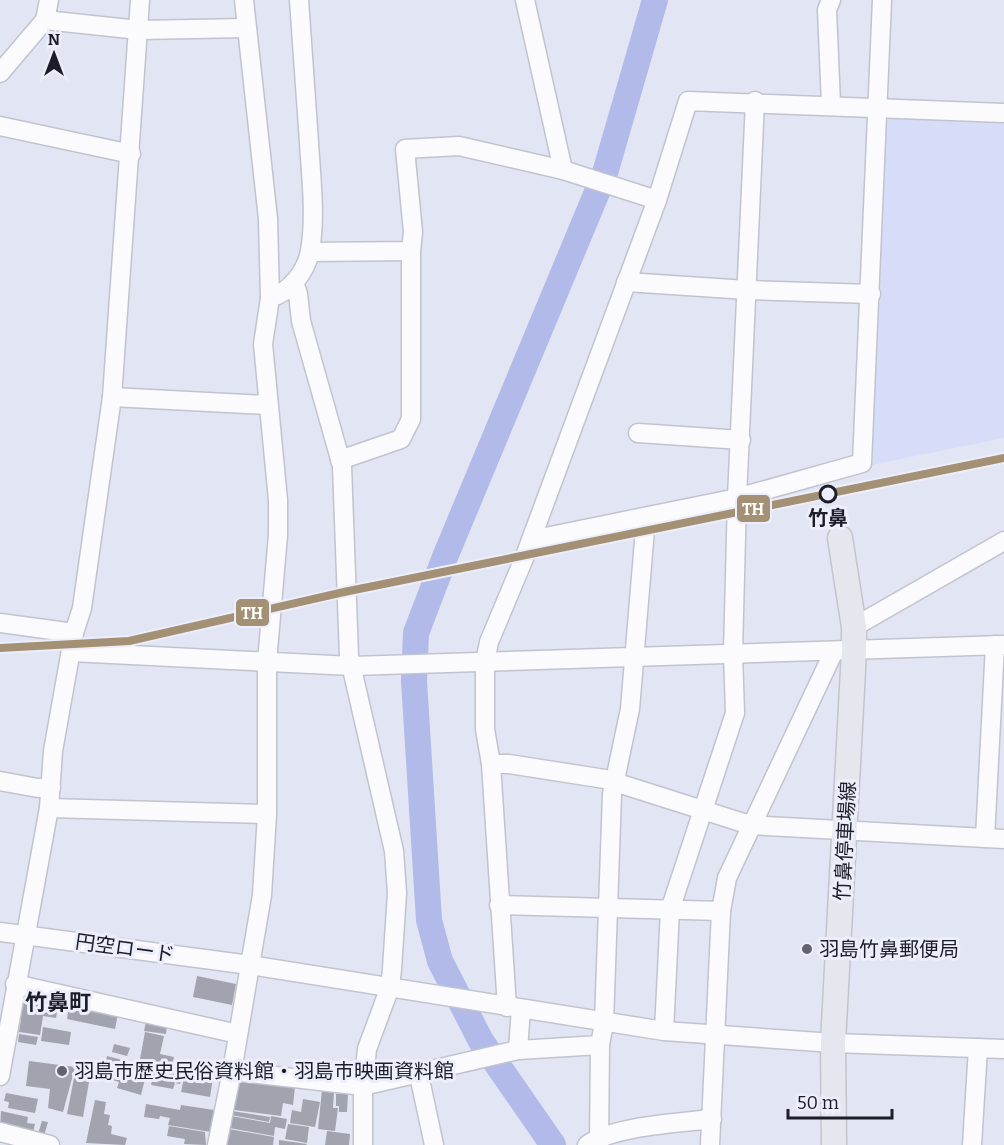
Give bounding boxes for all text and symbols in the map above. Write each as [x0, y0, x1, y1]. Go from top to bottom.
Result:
north arrow [24, 24, 84, 84]
text: N [48, 30, 60, 49]
marker: 竹鼻 [819, 485, 837, 503]
line badge: TH [736, 494, 771, 523]
text: TH [742, 500, 764, 519]
place label: 竹鼻 [808, 506, 848, 530]
line badge: TH [235, 598, 270, 627]
text: TH [241, 604, 263, 623]
street label: 竹鼻停車場線 [830, 780, 860, 902]
street label: 円空ロード [74, 929, 176, 967]
place label: 羽島竹鼻郵便局 [819, 937, 959, 961]
marker: 羽島竹鼻郵便局 [800, 942, 814, 956]
district label: 竹鼻町 [25, 989, 91, 1016]
place label: 羽島市歴史民俗資料館・羽島市映画資料館 [74, 1059, 454, 1083]
marker: 羽島市歴史民俗資料館・羽島市映画資料館 [55, 1064, 69, 1078]
scale bar [788, 1082, 892, 1120]
text: 50 m [797, 1092, 839, 1114]

